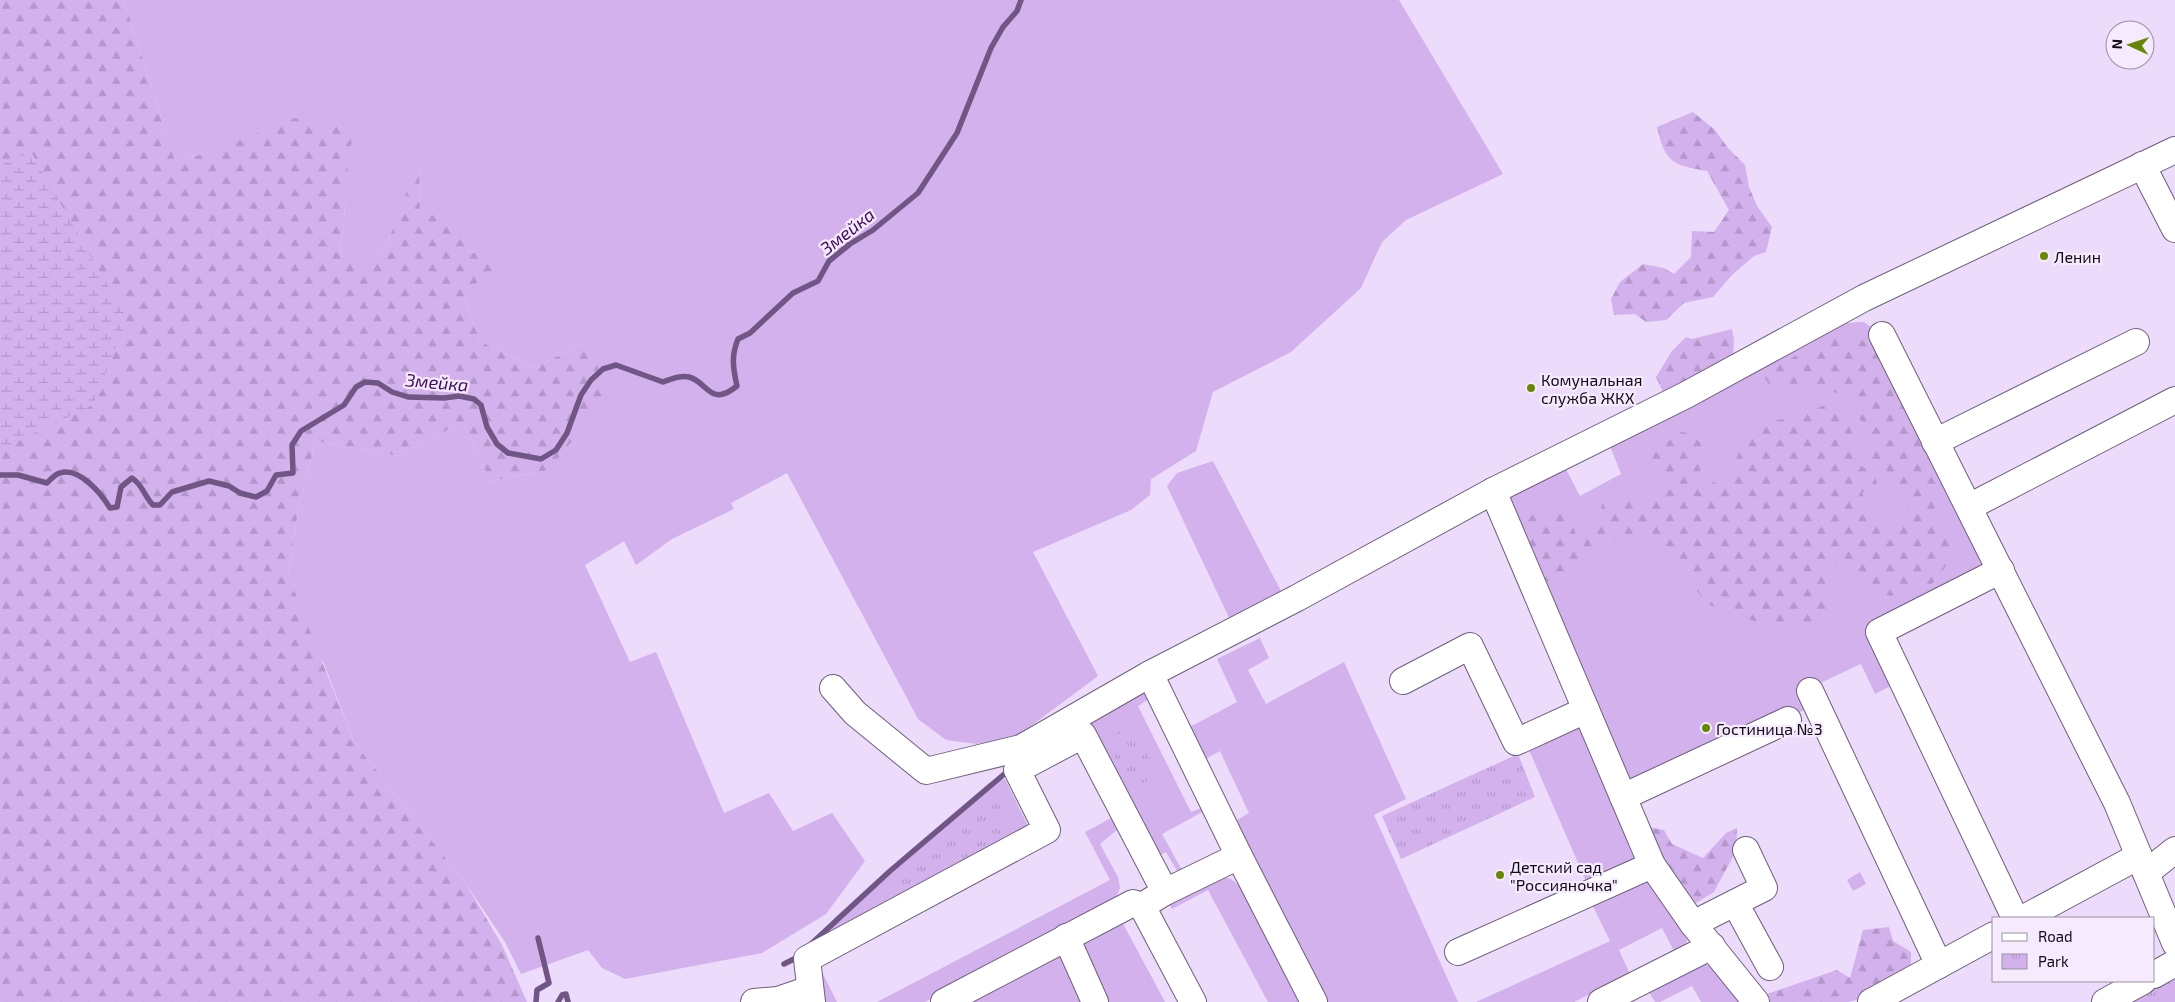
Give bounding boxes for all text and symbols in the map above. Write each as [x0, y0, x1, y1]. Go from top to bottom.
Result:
north arrow [2105, 20, 2155, 70]
text: N [2108, 39, 2125, 50]
water label: Змейка [815, 203, 879, 260]
place label: Ленин [2054, 247, 2101, 266]
marker: Ленин [2038, 250, 2050, 262]
water label: Змейка [404, 368, 469, 396]
place label: Комунальная служба ЖКХ [1541, 370, 1642, 408]
marker: Комунальная служба ЖКХ [1525, 382, 1537, 394]
place label: Гостиница №3 [1716, 719, 1823, 738]
marker: Гостиница №3 [1700, 722, 1712, 734]
place label: Детский сад "Россияночка" [1510, 857, 1618, 894]
marker: Детский сад "Россияночка" [1494, 869, 1506, 881]
legend [1992, 917, 2155, 982]
text: Road [2038, 927, 2073, 945]
text: Park [2038, 952, 2069, 970]

